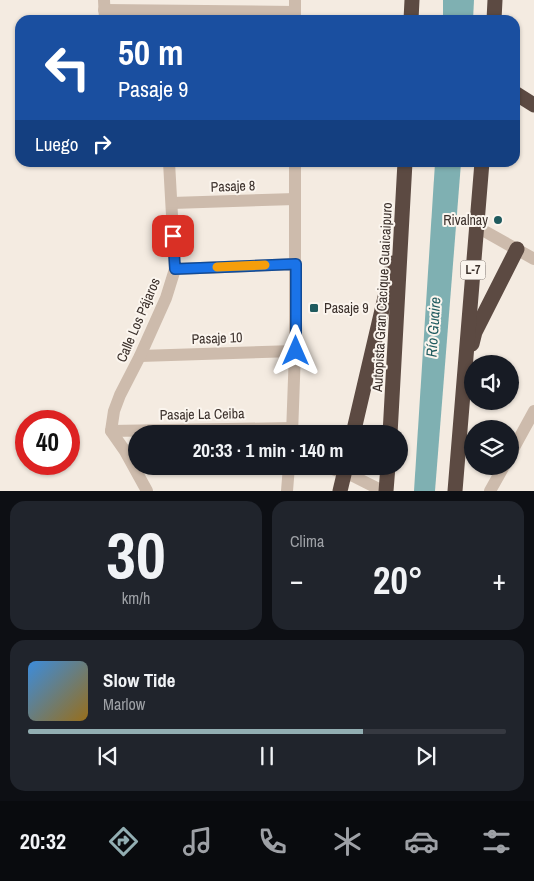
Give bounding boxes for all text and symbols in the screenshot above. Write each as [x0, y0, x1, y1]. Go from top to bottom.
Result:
text: 50 m [118, 29, 183, 76]
icon: left [35, 35, 100, 100]
text: Pasaje 9 [118, 74, 188, 104]
icon: right [88, 130, 116, 158]
text: Luego [35, 131, 78, 157]
street label: Pasaje 8 [210, 176, 256, 196]
street label: Autopista Gran Cacique Guaicaipuro [368, 202, 396, 393]
place label: Rivalnay [443, 211, 488, 229]
marker: Rivalnay [492, 214, 504, 226]
pin [152, 215, 194, 257]
icon: arrive [159, 222, 187, 250]
road number: L-7 [460, 260, 486, 280]
street label: Calle Los Pájaros [112, 275, 164, 365]
water label: Río Guaire [420, 296, 446, 358]
place label: Pasaje 9 [324, 299, 369, 317]
marker: Pasaje 9 [308, 302, 320, 314]
position arrow [269, 324, 321, 376]
street label: Pasaje 10 [191, 328, 243, 348]
map controls [464, 355, 519, 475]
button: sound [464, 355, 519, 410]
street label: Pasaje La Ceiba [159, 404, 245, 424]
speed limit sign: 40 [15, 410, 80, 475]
button: layers [464, 420, 519, 475]
text: 20:33 · 1 min · 140 m [193, 437, 343, 463]
text: 30 [106, 511, 166, 598]
text: Clima [290, 530, 324, 552]
text: 20° [373, 555, 423, 606]
text: − [290, 561, 303, 599]
text: + [493, 561, 506, 599]
text: km/h [122, 587, 150, 609]
text: Slow Tide [103, 667, 175, 693]
text: Marlow [103, 693, 145, 715]
icon: previous [94, 742, 122, 770]
icon: pause [253, 742, 281, 770]
icon: next [412, 742, 440, 770]
icon: directions [106, 824, 141, 859]
icon: music [180, 824, 215, 859]
icon: phone [255, 824, 290, 859]
icon: climate [330, 824, 365, 859]
icon: car [404, 824, 439, 859]
icon: filters [479, 824, 514, 859]
text: 20:32 [20, 826, 66, 856]

